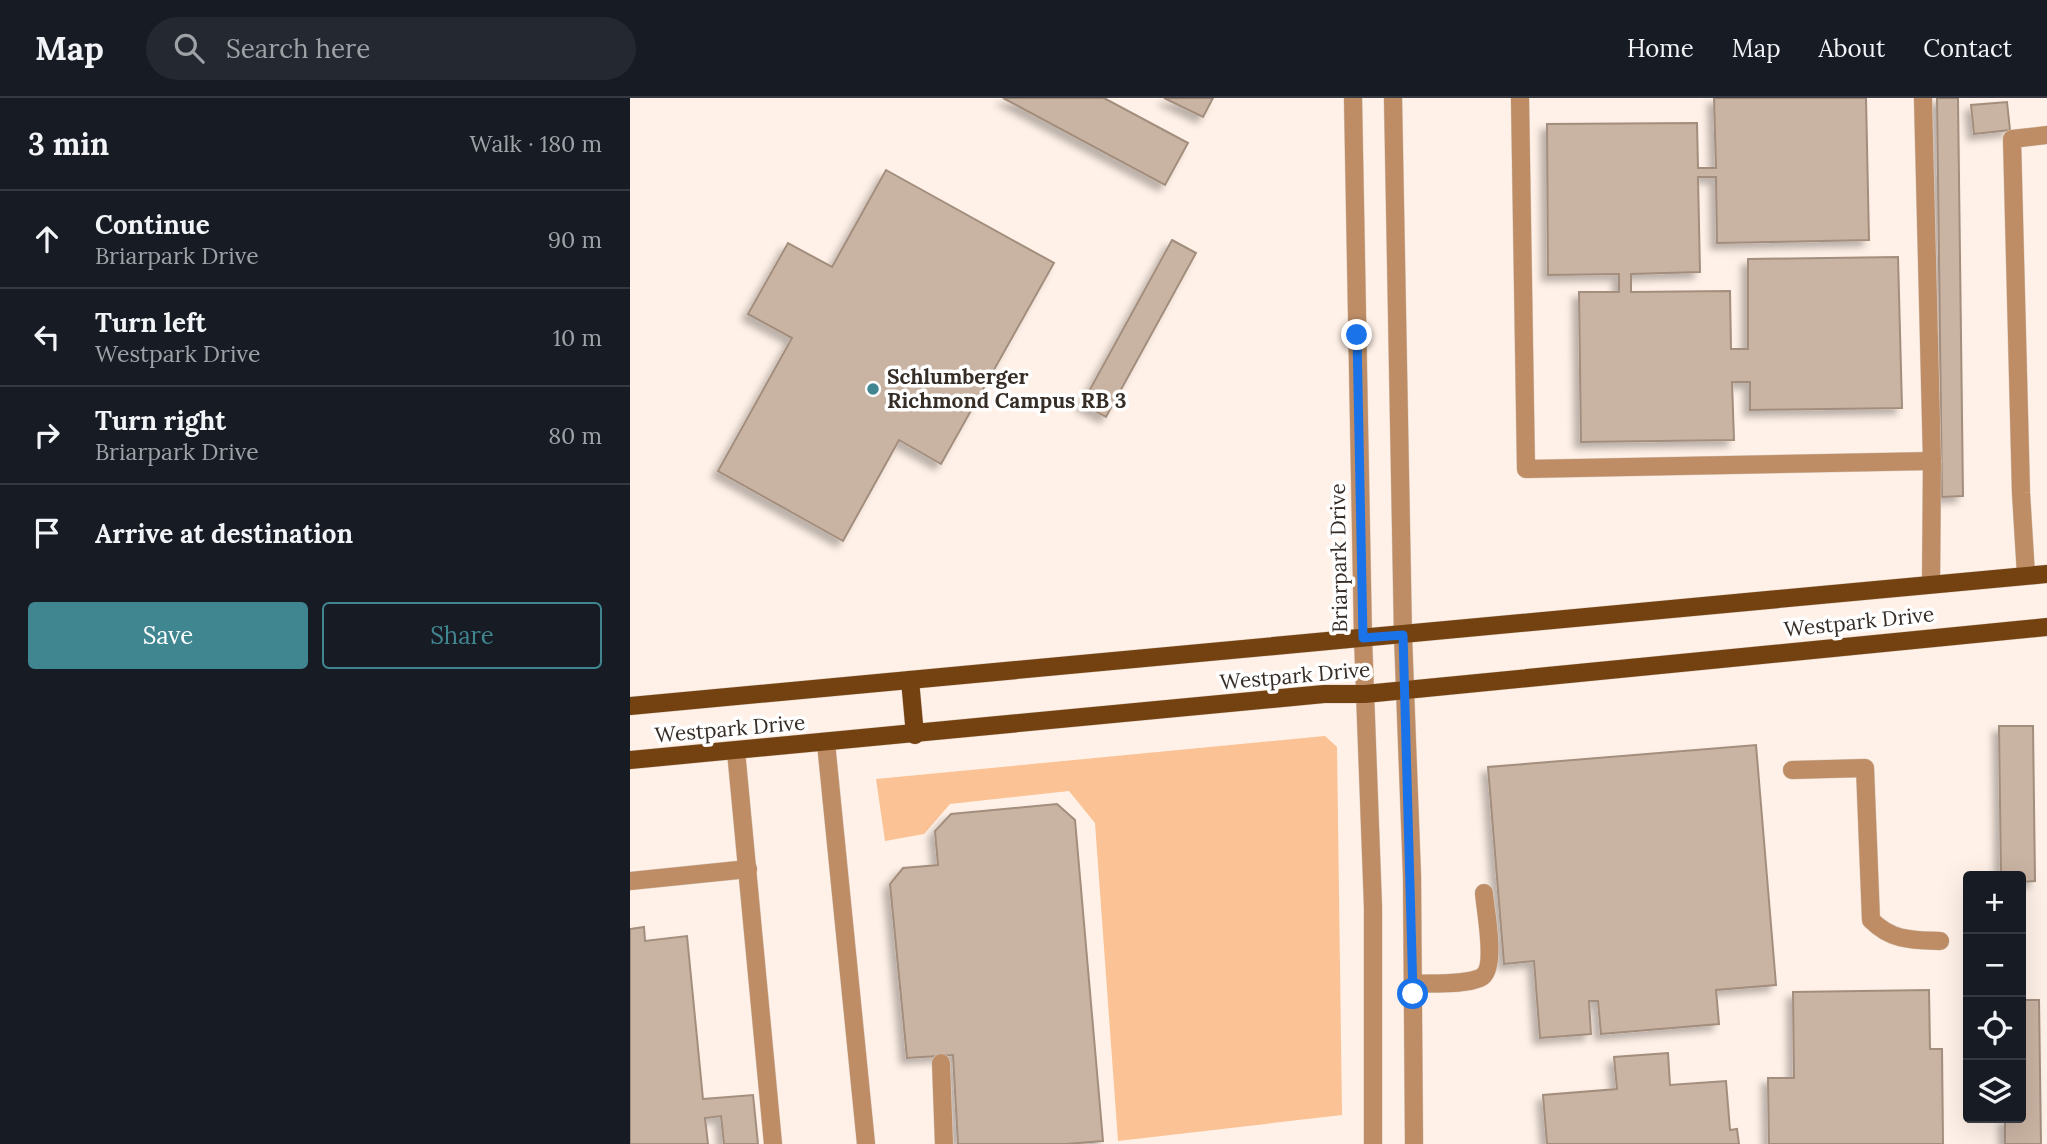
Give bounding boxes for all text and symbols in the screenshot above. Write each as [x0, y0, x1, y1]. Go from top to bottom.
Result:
search box [146, 17, 636, 80]
text: Map [35, 27, 104, 69]
icon: search [170, 29, 208, 67]
text: Search here [226, 32, 370, 65]
text: Home [1627, 33, 1694, 64]
text: Map [1732, 33, 1781, 64]
text: About [1819, 33, 1885, 64]
text: Contact [1923, 33, 2012, 64]
text: 3 min [28, 125, 109, 163]
text: Walk · 180 m [469, 129, 602, 158]
text: Continue [95, 208, 210, 241]
icon: ahead [28, 220, 66, 258]
text: 90 m [548, 225, 602, 254]
text: Briarpark Drive [95, 241, 259, 270]
text: Turn left [95, 306, 206, 339]
icon: left [28, 318, 66, 356]
route end [1341, 319, 1372, 350]
text: 10 m [553, 323, 602, 352]
text: Westpark Drive [95, 339, 260, 368]
place label: Schlumberger Richmond Campus RB 3 [887, 363, 1126, 414]
marker: Schlumberger Richmond Campus RB 3 [865, 381, 881, 397]
text: Turn right [95, 404, 226, 437]
icon: right [28, 416, 66, 454]
text: 80 m [548, 421, 602, 450]
text: Briarpark Drive [95, 437, 259, 466]
street label: Briarpark Drive [1324, 483, 1353, 633]
icon: arrive [28, 514, 66, 552]
text: Arrive at destination [95, 517, 353, 550]
street label: Westpark Drive [1782, 600, 1935, 643]
button: Save [28, 602, 308, 669]
button: Share [322, 602, 602, 669]
street label: Westpark Drive [1219, 655, 1371, 696]
street label: Westpark Drive [654, 708, 806, 749]
map controls [1963, 871, 2026, 1123]
button: + [1963, 871, 2026, 934]
button: − [1963, 934, 2026, 997]
route start [1397, 978, 1428, 1009]
button: locate [1963, 997, 2026, 1060]
button: layers [1963, 1060, 2026, 1123]

